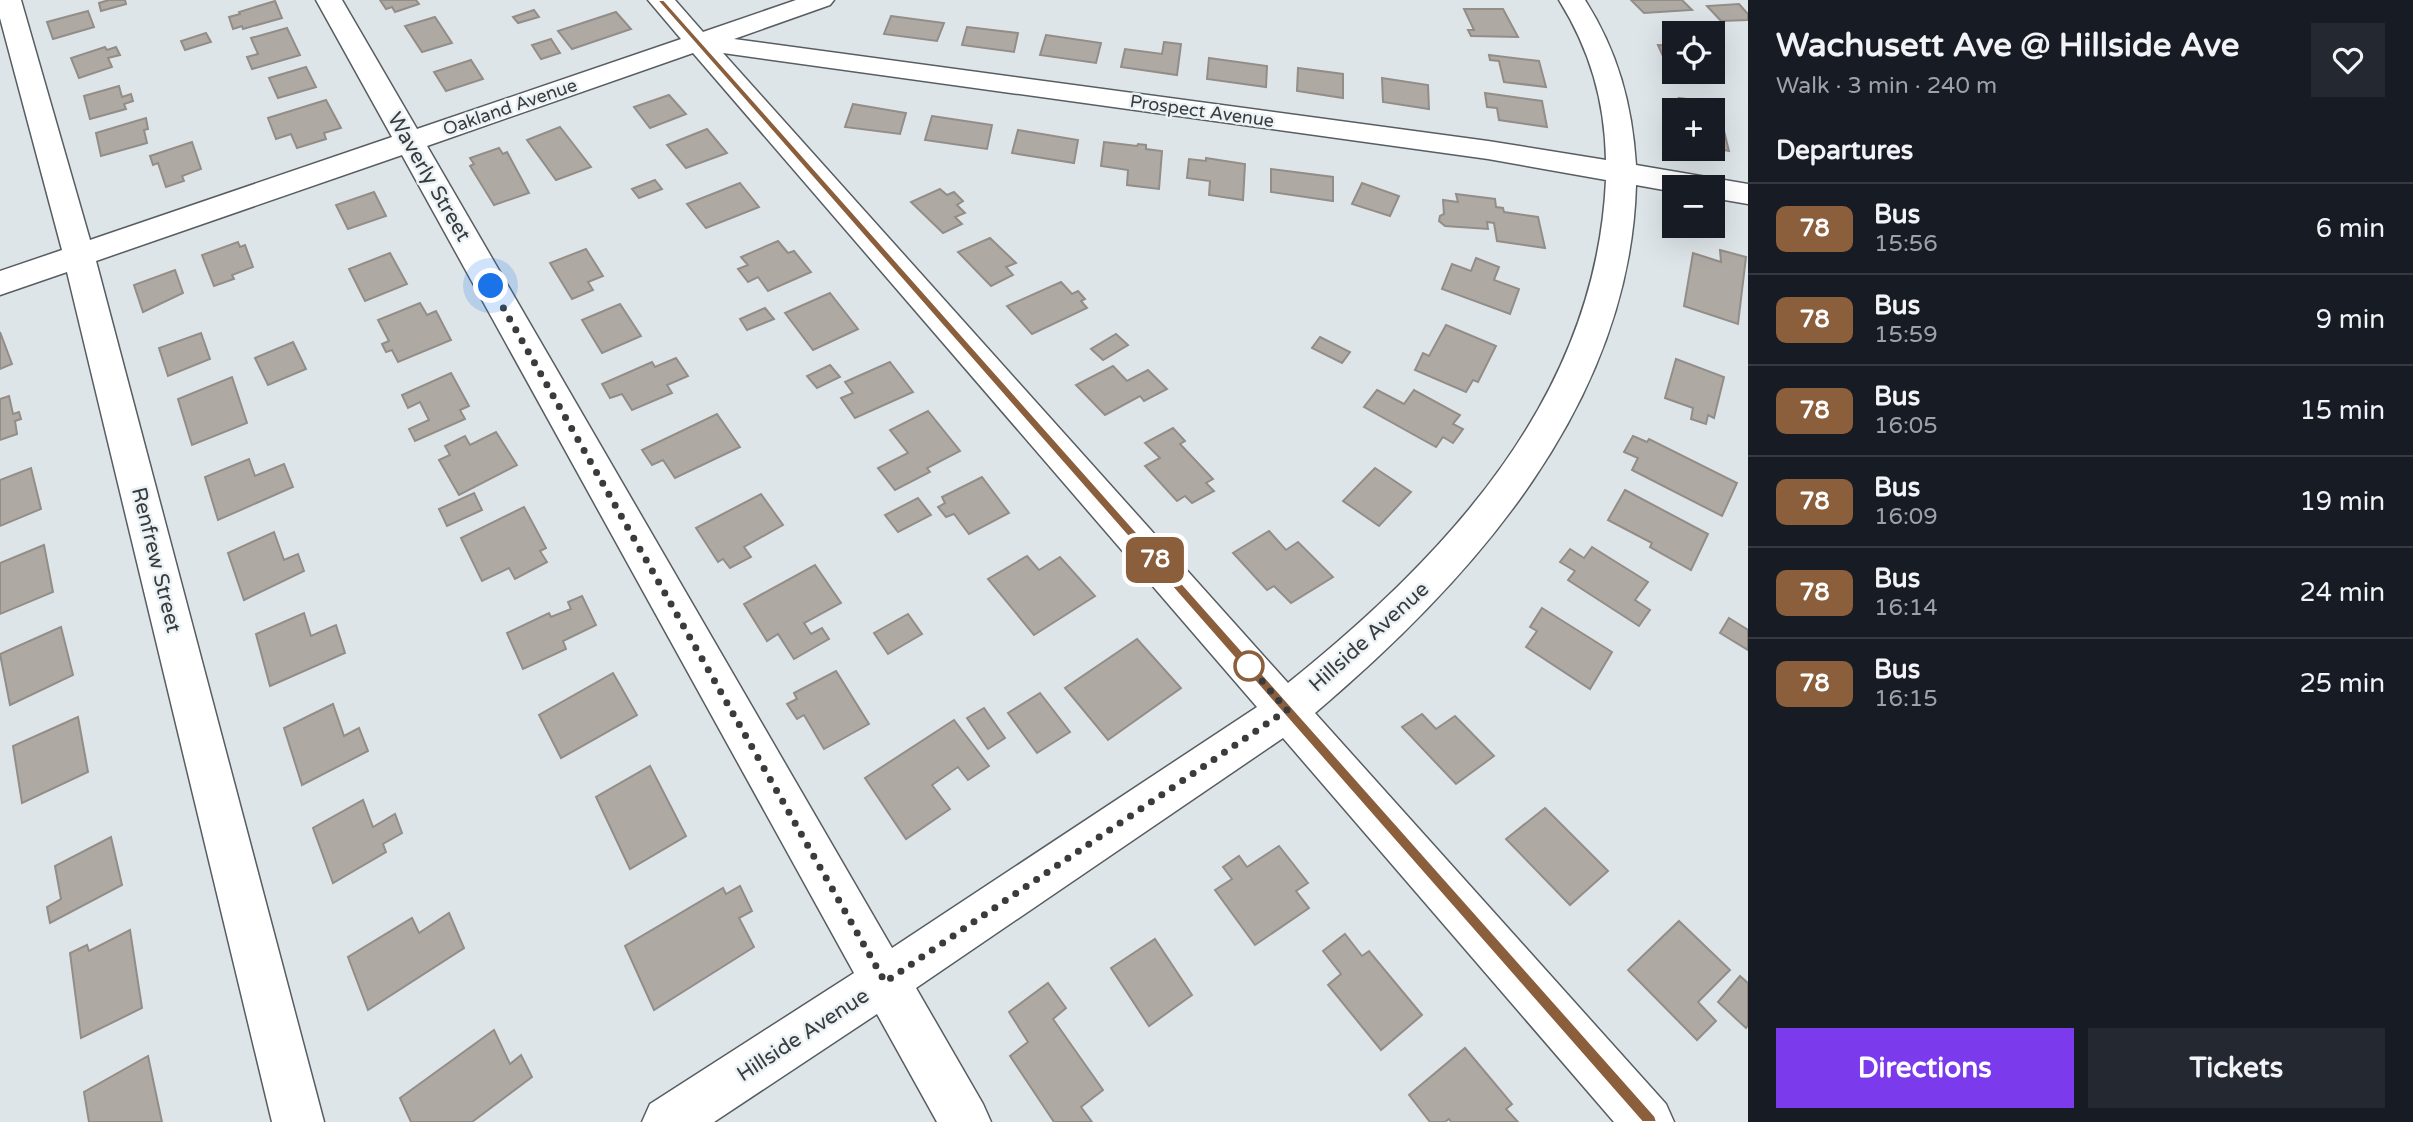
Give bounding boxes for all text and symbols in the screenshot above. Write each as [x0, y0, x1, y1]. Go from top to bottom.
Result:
map controls [1662, 21, 1725, 238]
button: locate [1662, 21, 1725, 84]
button: heart [2311, 23, 2385, 97]
text: Wachusett Ave @ Hillside Ave [1776, 26, 2239, 65]
text: Walk · 3 min · 240 m [1776, 72, 1997, 100]
street label: Oakland Avenue [440, 74, 580, 140]
street label: Prospect Avenue [1129, 90, 1275, 132]
button: + [1662, 98, 1725, 161]
street label: Waverly Street [382, 108, 476, 246]
text: Departures [1776, 135, 1913, 166]
button: − [1662, 175, 1725, 238]
text: Bus [1874, 199, 1920, 230]
text: 6 min [2316, 213, 2385, 244]
text: 78 [1799, 214, 1830, 243]
text: 15:56 [1874, 230, 1938, 258]
your location [473, 268, 508, 303]
text: Bus [1874, 290, 1920, 321]
text: 9 min [2316, 304, 2385, 335]
text: 78 [1799, 305, 1830, 334]
text: 15:59 [1874, 321, 1938, 349]
text: Bus [1874, 381, 1920, 412]
text: 15 min [2299, 395, 2385, 426]
text: 78 [1799, 396, 1830, 425]
text: 16:05 [1874, 412, 1938, 440]
text: Bus [1874, 472, 1920, 503]
street label: Renfrew Street [126, 485, 186, 635]
text: 19 min [2299, 486, 2385, 517]
text: 78 [1799, 487, 1830, 516]
text: 16:09 [1874, 503, 1938, 531]
line badge: 78 [1124, 537, 1186, 583]
text: 78 [1140, 545, 1170, 574]
text: Bus [1874, 563, 1920, 594]
street label: Hillside Avenue [1304, 577, 1434, 697]
text: 24 min [2299, 577, 2385, 608]
text: 78 [1799, 578, 1830, 607]
text: 16:14 [1874, 594, 1938, 622]
unlabelled marker [1234, 651, 1264, 681]
text: Bus [1874, 654, 1920, 685]
text: 25 min [2299, 668, 2385, 699]
text: 78 [1799, 669, 1830, 698]
text: 16:15 [1874, 685, 1938, 713]
street label: Hillside Avenue [732, 983, 874, 1087]
button: Directions [1776, 1028, 2074, 1108]
button: Tickets [2088, 1028, 2385, 1108]

